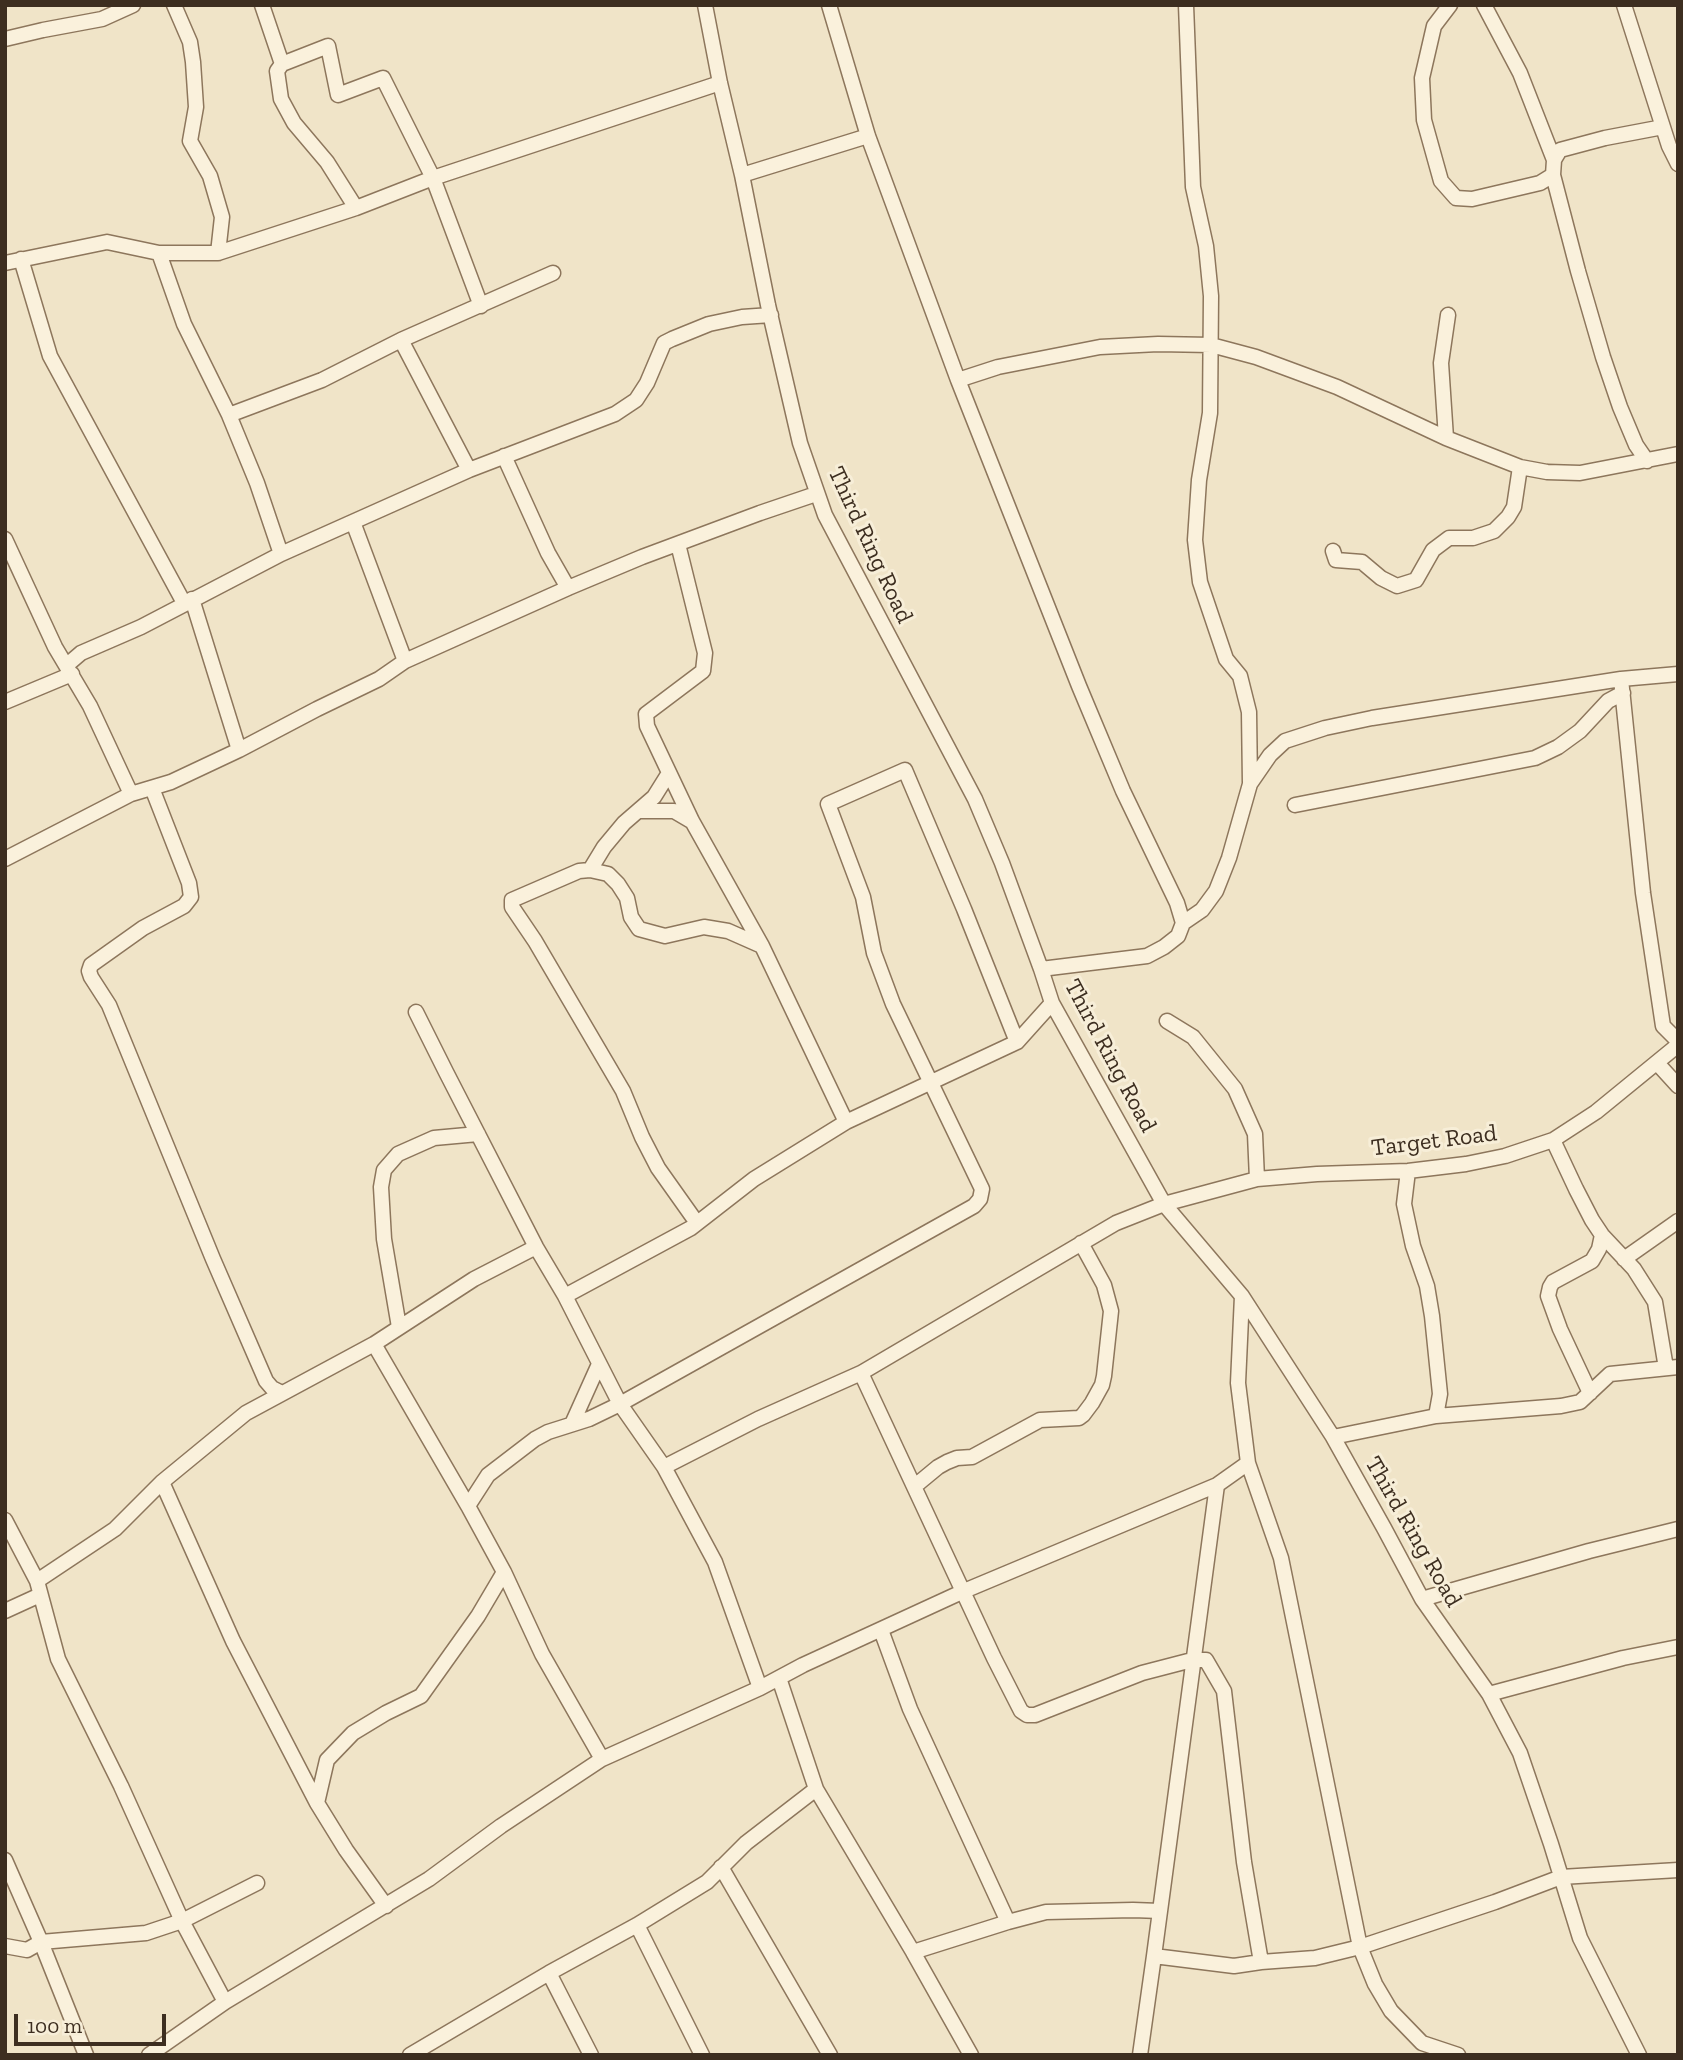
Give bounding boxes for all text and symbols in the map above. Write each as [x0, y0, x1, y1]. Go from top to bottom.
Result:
street label: Third Ring Road [821, 462, 919, 628]
street label: Third Ring Road [1058, 975, 1162, 1137]
street label: Target Road [1370, 1119, 1498, 1163]
street label: Third Ring Road [1358, 1452, 1468, 1612]
scale bar [18, 2000, 170, 2044]
text: 100 m [27, 2013, 82, 2038]

